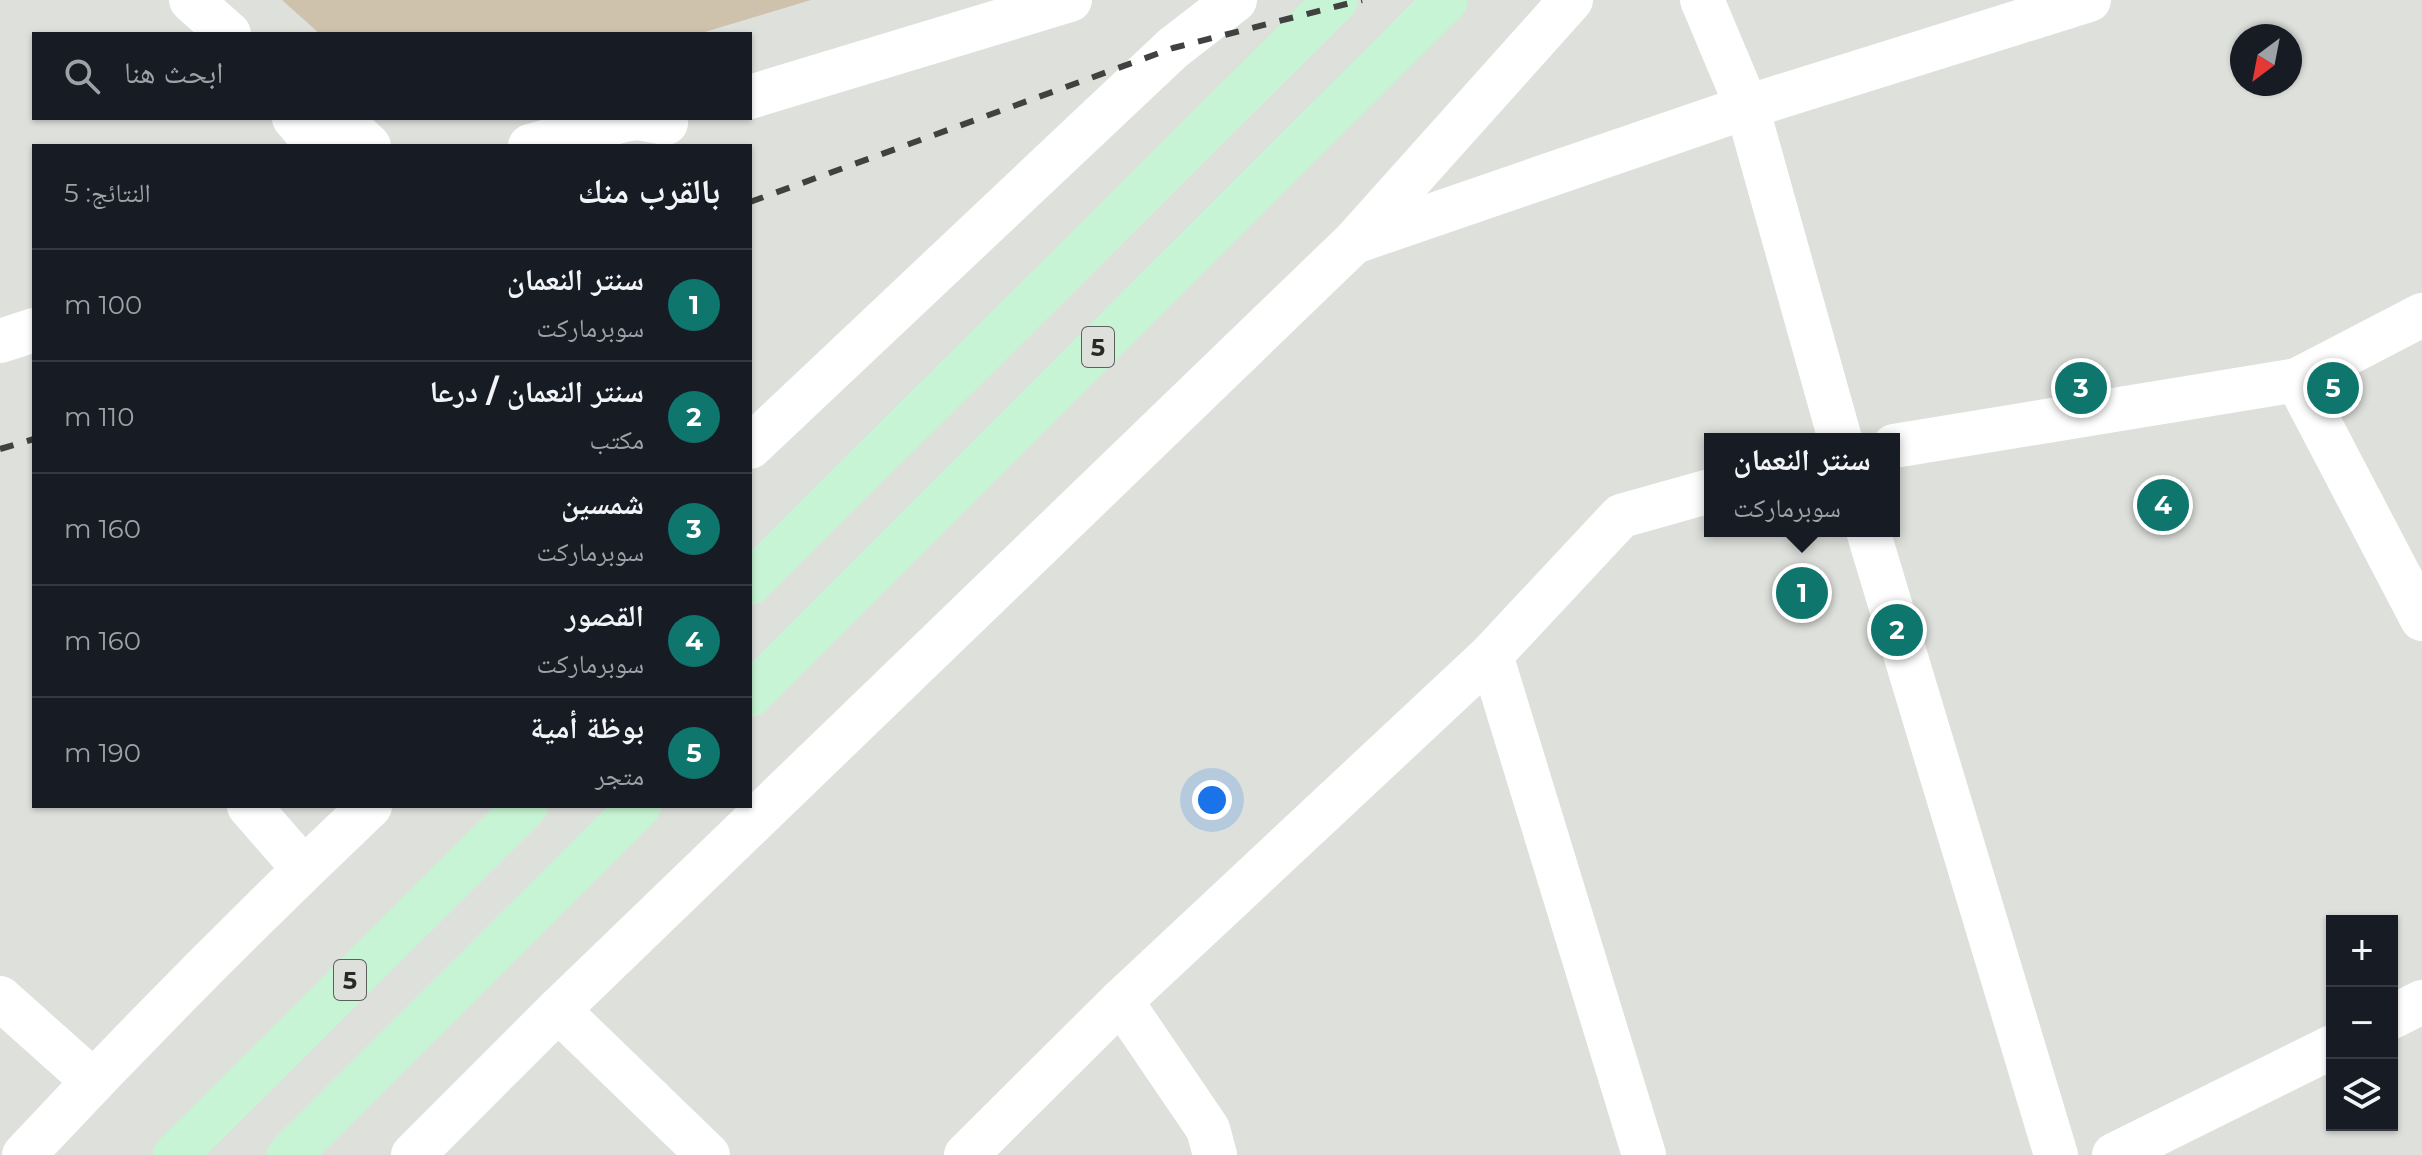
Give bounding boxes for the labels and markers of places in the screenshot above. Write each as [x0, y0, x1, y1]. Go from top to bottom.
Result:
pin: 3 [2055, 358, 2107, 418]
pin: 5 [2307, 358, 2359, 418]
pin: 4 [2137, 475, 2189, 535]
pin: 1 [1776, 563, 1828, 623]
pin: 2 [1871, 600, 1923, 660]

